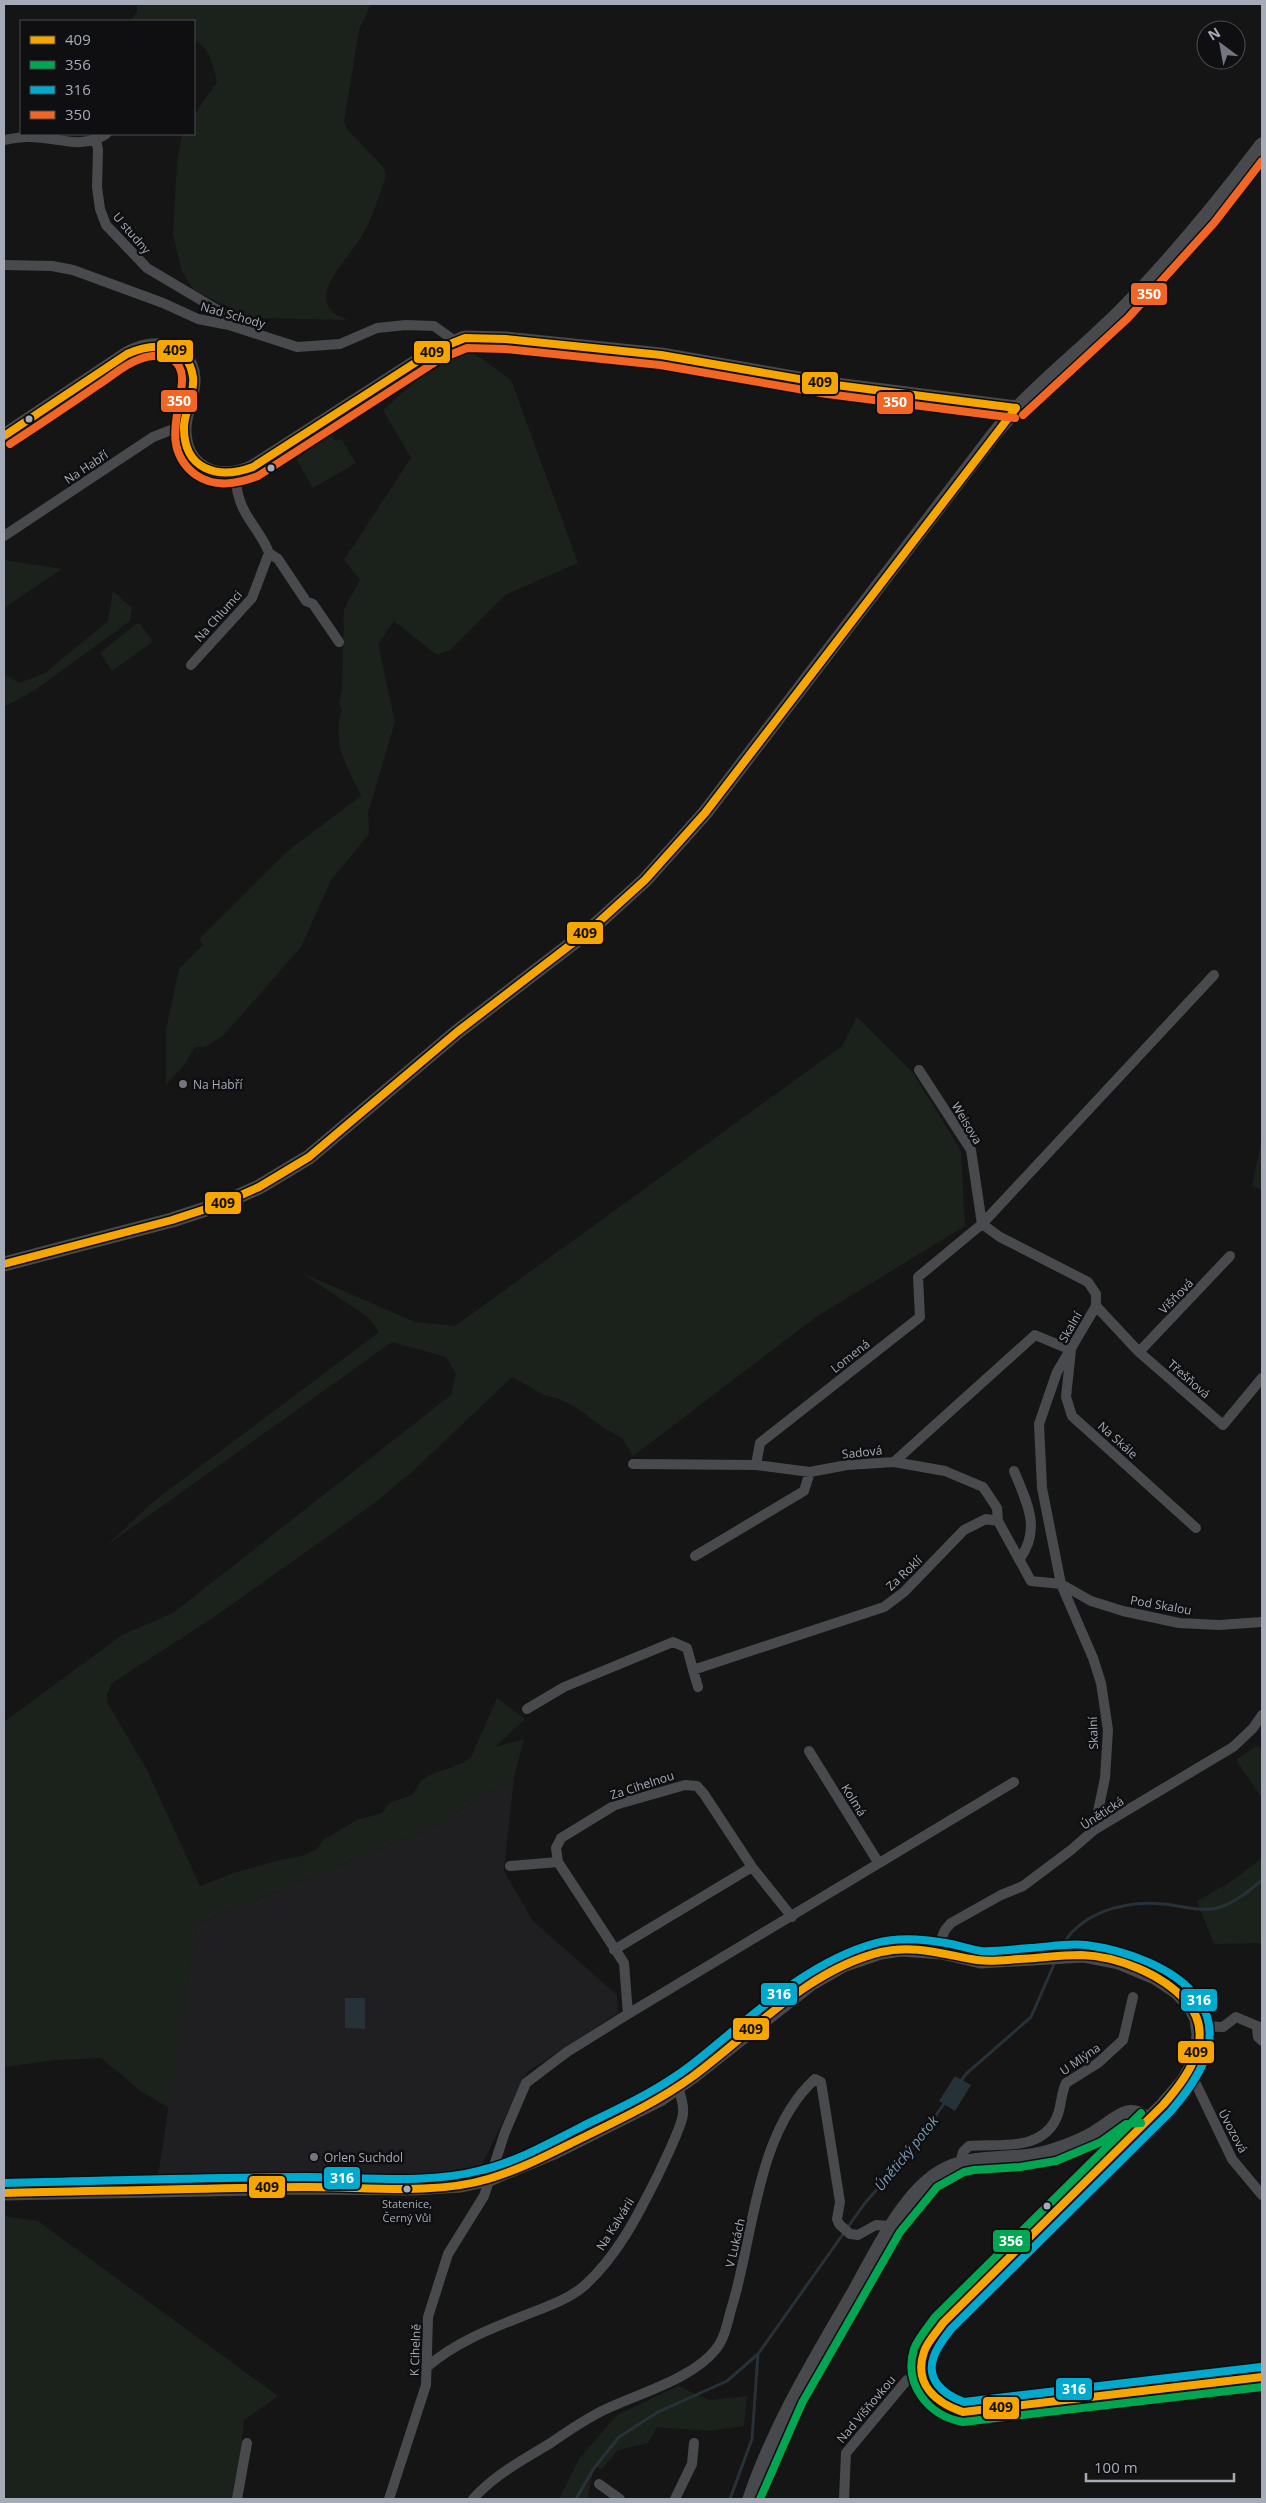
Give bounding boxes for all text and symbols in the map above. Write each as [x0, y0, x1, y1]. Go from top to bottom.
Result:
legend [20, 20, 195, 135]
north arrow [1196, 20, 1246, 70]
text: N [1204, 22, 1224, 45]
text: 409 [65, 29, 91, 49]
text: 356 [65, 54, 91, 74]
text: 316 [65, 79, 91, 99]
text: 350 [65, 104, 91, 124]
street label: U studny [109, 209, 155, 258]
line badge: 350 [1130, 282, 1168, 306]
text: 350 [1137, 284, 1161, 303]
street label: Nad Schody [199, 298, 268, 333]
line badge: 409 [156, 339, 194, 363]
text: 409 [163, 340, 187, 359]
line badge: 409 [413, 340, 451, 364]
text: 409 [420, 342, 444, 361]
line badge: 409 [801, 371, 839, 395]
text: 409 [808, 372, 832, 391]
line badge: 350 [160, 389, 198, 413]
text: 350 [167, 391, 191, 410]
line badge: 350 [876, 391, 914, 415]
text: 350 [883, 392, 907, 411]
unlabelled marker [24, 414, 34, 424]
street label: Na Habří [61, 446, 112, 488]
unlabelled marker [266, 463, 276, 473]
street label: Na Chlumci [190, 587, 246, 645]
line badge: 409 [566, 921, 604, 945]
text: 409 [573, 923, 597, 942]
place label: Na Habří [193, 1076, 244, 1093]
marker: Na Habří [177, 1078, 189, 1090]
street label: Weisova [948, 1099, 986, 1147]
line badge: 409 [204, 1191, 242, 1215]
text: 409 [211, 1193, 235, 1212]
street label: Višňová [1155, 1275, 1197, 1317]
street label: Skalní [1054, 1308, 1086, 1346]
street label: Lomená [827, 1335, 873, 1377]
street label: Třešňová [1164, 1356, 1214, 1402]
street label: Na Skále [1094, 1418, 1142, 1463]
street label: Sadová [841, 1441, 883, 1463]
street label: Za Roklí [882, 1551, 926, 1594]
street label: Pod Skalou [1129, 1591, 1193, 1619]
street label: Skalní [1084, 1715, 1102, 1750]
street label: Za Cihelnou [608, 1767, 676, 1803]
street label: Kolmá [837, 1780, 871, 1820]
street label: Únětická [1077, 1793, 1127, 1833]
line badge: 316 [760, 1982, 798, 2006]
text: 316 [767, 1984, 791, 2003]
line badge: 316 [1180, 1988, 1218, 2012]
text: 316 [1187, 1990, 1211, 2009]
line badge: 409 [732, 2017, 770, 2041]
text: 409 [739, 2019, 763, 2038]
street label: U Mlýna [1056, 2039, 1104, 2079]
line badge: 409 [1177, 2040, 1215, 2064]
text: 409 [1184, 2042, 1208, 2061]
street label: Úvozová [1214, 2106, 1252, 2156]
water label: Únětický potok [870, 2111, 943, 2194]
place label: Orlen Suchdol [324, 2149, 403, 2166]
marker: Orlen Suchdol [308, 2151, 320, 2163]
line badge: 316 [323, 2166, 361, 2190]
text: 316 [330, 2168, 354, 2187]
line badge: 409 [248, 2175, 286, 2199]
text: 409 [255, 2177, 279, 2196]
marker: Statenice, Černý Vůl [402, 2184, 412, 2194]
street label: Na Kalvárii [592, 2194, 638, 2254]
place label: Statenice, Černý Vůl [382, 2196, 432, 2225]
unlabelled marker [1042, 2201, 1052, 2211]
street label: V Lukách [721, 2217, 749, 2269]
line badge: 356 [992, 2229, 1031, 2253]
text: 356 [999, 2231, 1023, 2250]
street label: K Cihelně [406, 2323, 424, 2376]
street label: Nad Višňovkou [833, 2372, 899, 2446]
line badge: 316 [1055, 2377, 1093, 2401]
text: 316 [1062, 2379, 1086, 2398]
line badge: 409 [982, 2396, 1020, 2420]
text: 409 [989, 2397, 1013, 2416]
scale bar [1086, 2450, 1234, 2482]
text: 100 m [1094, 2457, 1138, 2477]

